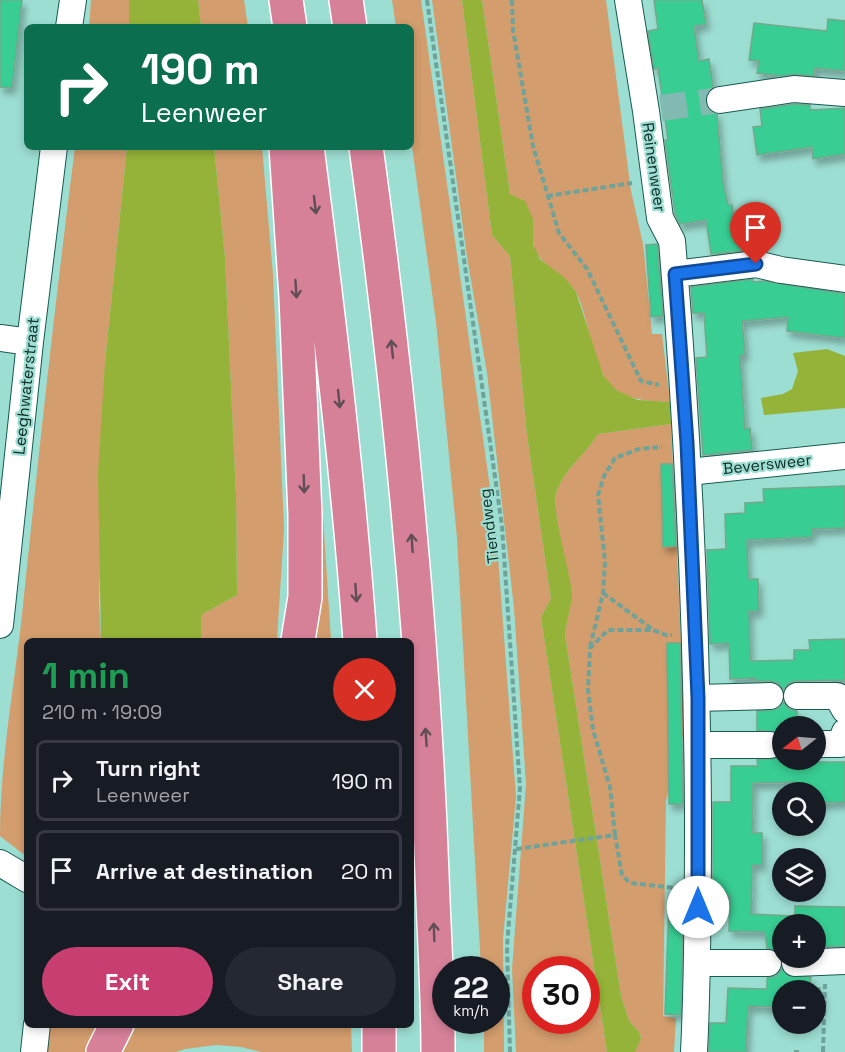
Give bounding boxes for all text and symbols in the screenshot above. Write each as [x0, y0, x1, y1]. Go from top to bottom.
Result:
text: 190 m [141, 43, 260, 96]
icon: right [42, 48, 120, 126]
text: Leenweer [141, 95, 268, 130]
street label: Reinenweer [637, 121, 671, 213]
one-way arrow [309, 195, 320, 214]
pin [730, 202, 781, 264]
icon: arrive [739, 211, 772, 244]
one-way arrow [291, 278, 302, 298]
street label: Leeghwaterstraat [8, 316, 44, 456]
one-way arrow [386, 339, 397, 359]
one-way arrow [333, 388, 344, 408]
street label: Beversweer [721, 449, 813, 479]
one-way arrow [298, 473, 309, 493]
street label: Tiendweg [474, 487, 504, 565]
one-way arrow [406, 533, 417, 553]
one-way arrow [351, 582, 362, 602]
text: 1 min [42, 653, 130, 699]
button: close [333, 658, 396, 721]
text: 210 m · 19:09 [42, 699, 162, 725]
north arrow [772, 716, 826, 770]
map controls [772, 716, 826, 1034]
one-way arrow [420, 728, 431, 748]
text: Turn right [96, 754, 201, 782]
icon: right [45, 764, 78, 797]
text: 190 m [332, 767, 393, 795]
text: Leenweer [96, 782, 190, 808]
button: search [772, 782, 826, 836]
button: layers [772, 848, 826, 902]
icon: arrive [45, 854, 78, 887]
text: Arrive at destination [96, 857, 313, 885]
text: 20 m [341, 857, 393, 885]
position arrow [666, 875, 730, 939]
button: + [772, 914, 826, 968]
one-way arrow [429, 923, 440, 943]
button: Exit [42, 947, 213, 1016]
button: Share [225, 947, 396, 1016]
speed limit sign: 30 [522, 956, 600, 1034]
text: 22 [453, 968, 489, 1007]
button: − [772, 980, 826, 1034]
text: km/h [453, 1001, 489, 1020]

